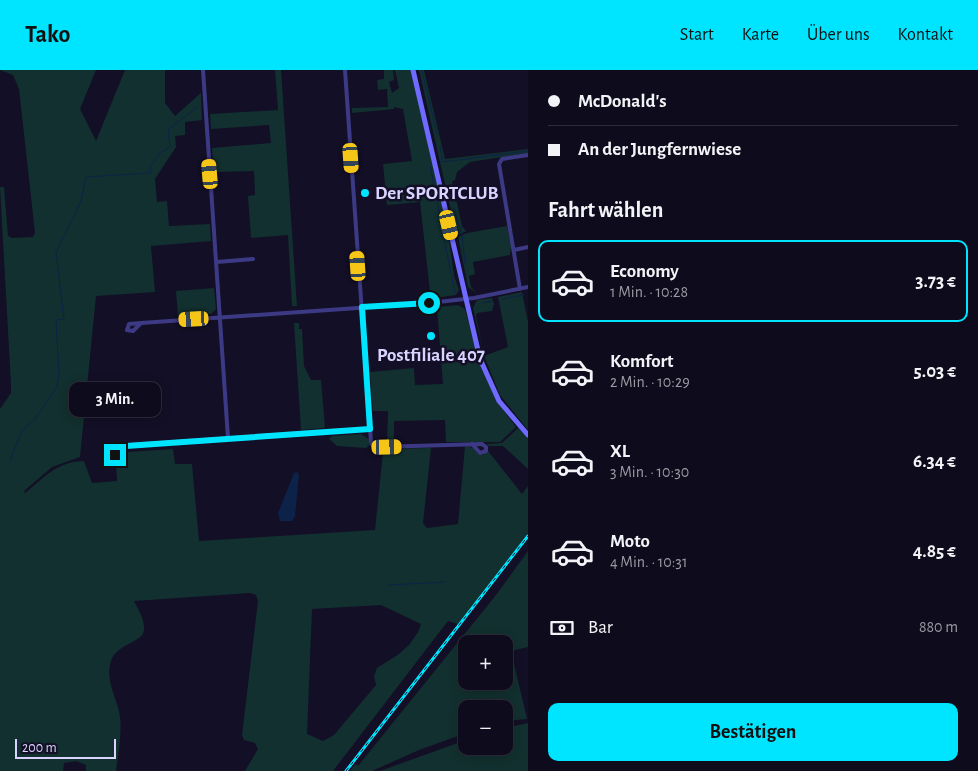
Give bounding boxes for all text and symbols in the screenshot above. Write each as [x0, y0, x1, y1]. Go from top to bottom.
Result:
text: Tako [25, 23, 70, 47]
text: Start [680, 26, 714, 44]
text: Karte [742, 26, 779, 44]
text: Über uns [807, 26, 870, 44]
text: Kontakt [898, 26, 953, 44]
text: McDonald's [578, 92, 667, 111]
text: An der Jungfernwiese [578, 140, 741, 159]
car [342, 143, 359, 173]
car [201, 158, 218, 190]
place label: Der SPORTCLUB [375, 184, 499, 203]
marker: Der SPORTCLUB [359, 187, 371, 199]
text: Fahrt wählen [548, 199, 663, 221]
car [438, 209, 459, 241]
car [349, 251, 366, 281]
icon: car [550, 259, 595, 304]
text: Economy [610, 262, 679, 281]
text: 3.73 € [915, 272, 956, 291]
text: 1 Min. · 10:28 [610, 284, 688, 300]
route start [418, 292, 440, 314]
car [178, 311, 209, 327]
marker: Postfiliale 407 [425, 330, 437, 342]
place label: Postfiliale 407 [377, 346, 485, 365]
icon: car [550, 349, 595, 394]
text: Komfort [610, 352, 674, 371]
text: 5.03 € [914, 362, 956, 381]
text: 2 Min. · 10:29 [610, 374, 690, 390]
callout: 3 Min. [69, 382, 161, 418]
text: 3 Min. [96, 391, 134, 407]
car [371, 439, 402, 455]
icon: car [550, 439, 595, 484]
text: XL [610, 442, 630, 461]
route end [104, 444, 126, 466]
text: 6.34 € [913, 452, 956, 471]
text: 3 Min. · 10:30 [610, 464, 689, 480]
icon: car [550, 529, 595, 574]
text: Moto [610, 532, 650, 551]
text: 4.85 € [913, 542, 956, 561]
text: 4 Min. · 10:31 [610, 554, 687, 570]
icon: cash [548, 614, 576, 642]
text: Bar [588, 618, 613, 637]
text: 880 m [919, 619, 958, 635]
map controls [458, 635, 513, 755]
button: + [458, 635, 513, 690]
button: − [458, 700, 513, 755]
button: Bestätigen [548, 703, 958, 761]
scale bar [15, 736, 116, 759]
text: 200 m [22, 741, 57, 755]

